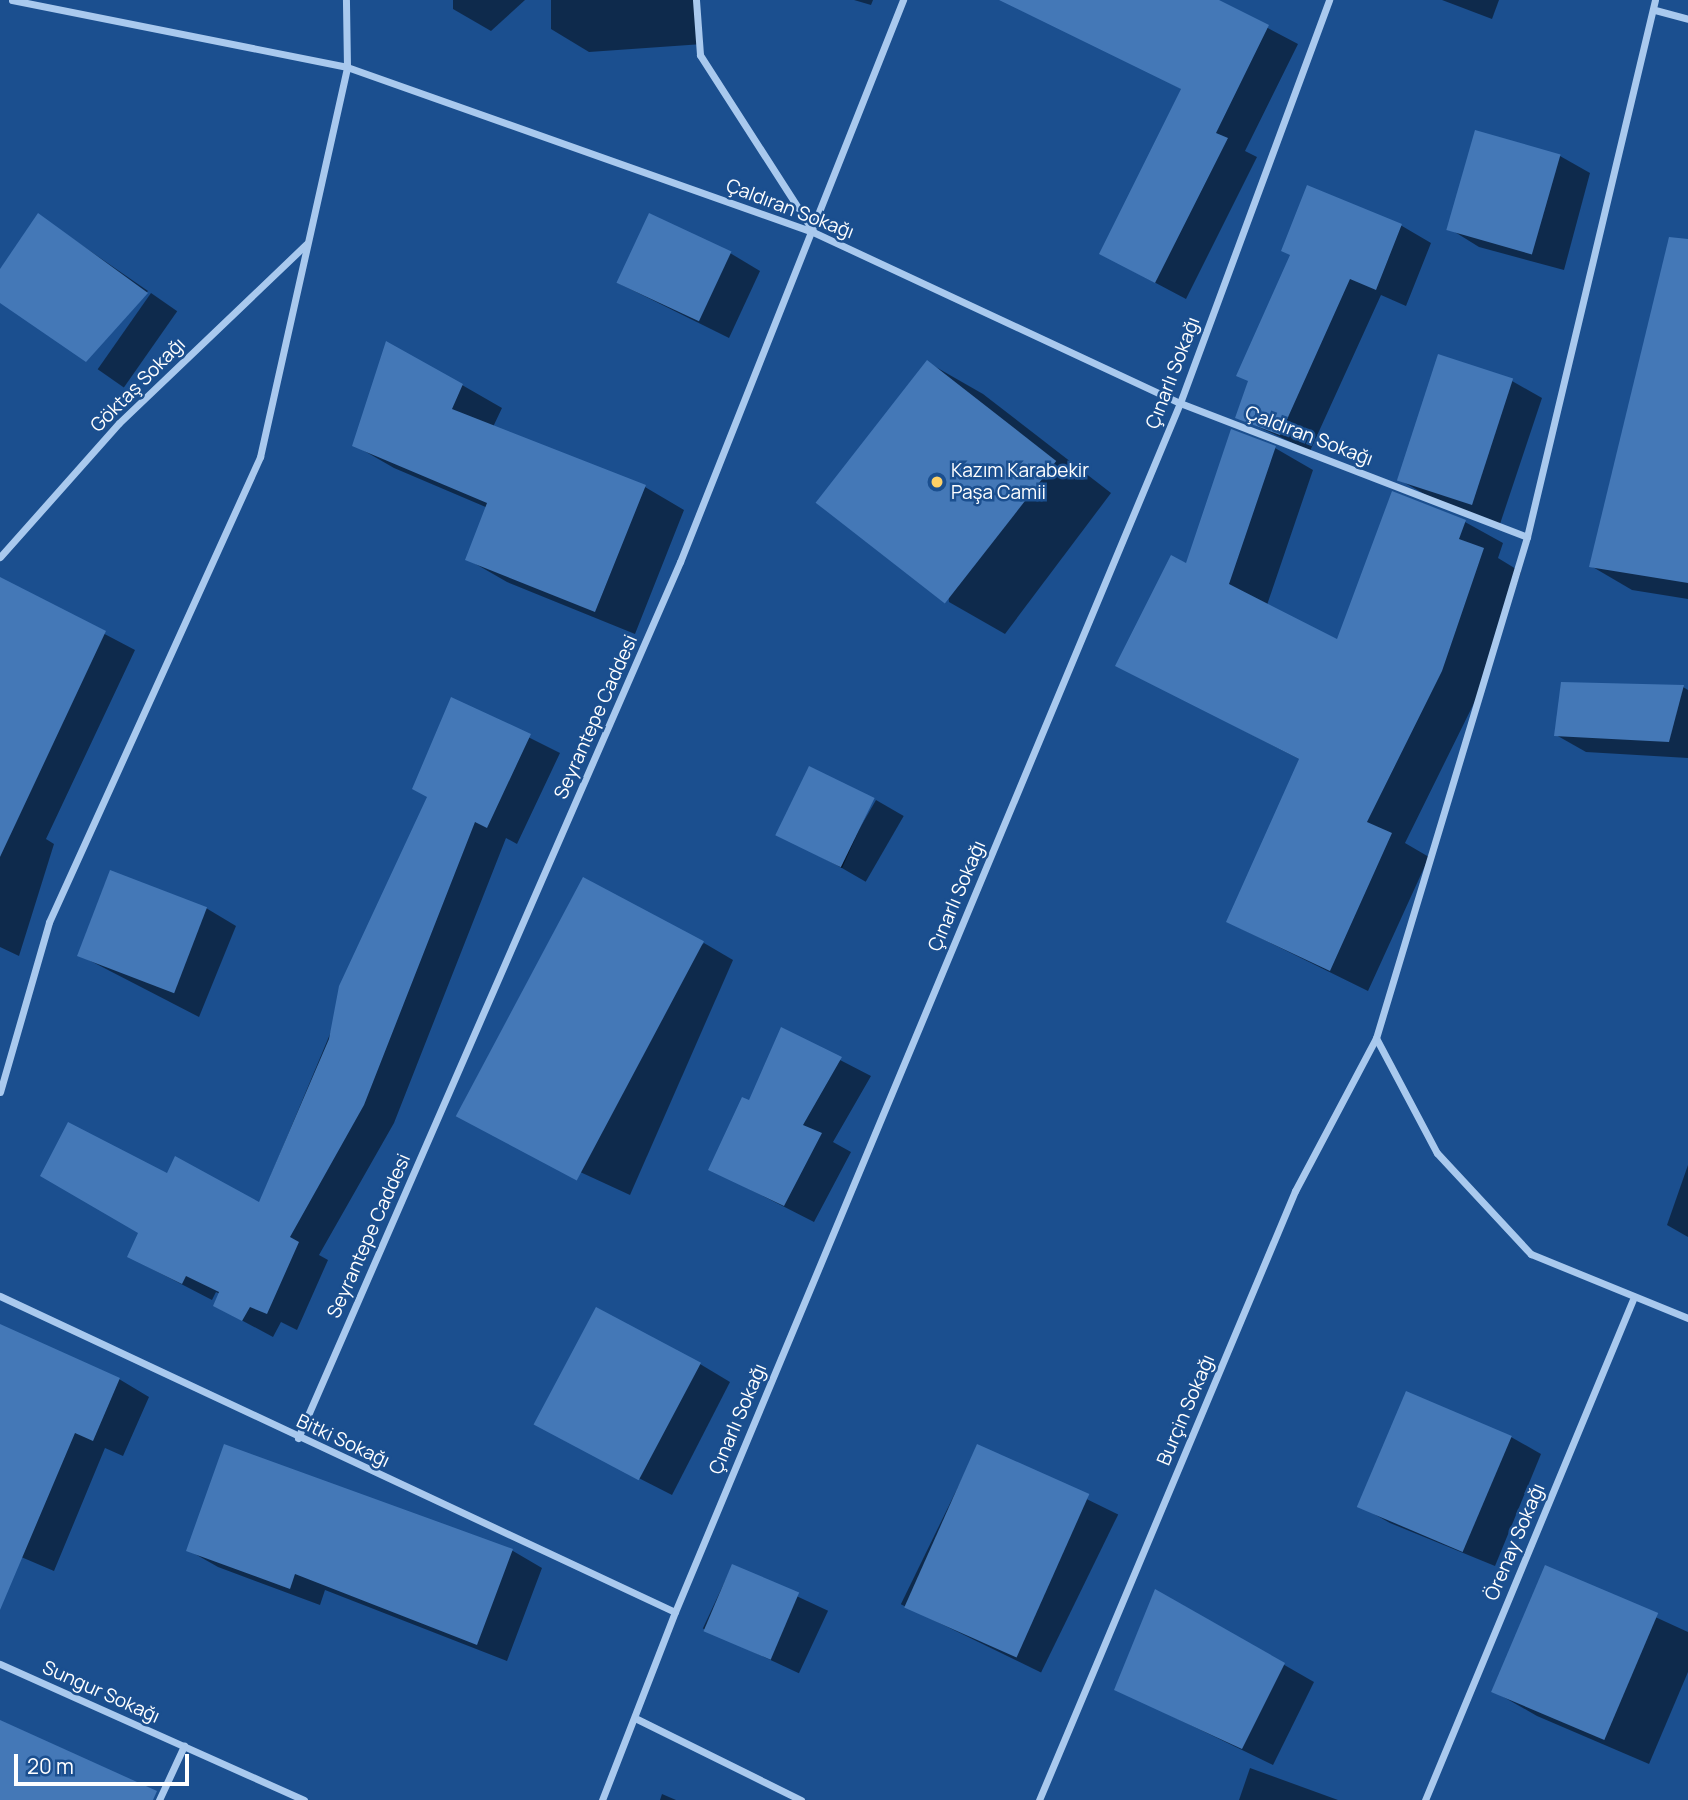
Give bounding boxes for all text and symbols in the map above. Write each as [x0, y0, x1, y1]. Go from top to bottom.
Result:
street label: Çaldıran Sokağı [723, 174, 857, 244]
street label: Çınarlı Sokağı [1141, 314, 1205, 432]
street label: Göktaş Sokağı [86, 333, 190, 437]
street label: Çaldıran Sokağı [1242, 401, 1376, 471]
place label: Kazım Karabekir Paşa Camii [951, 460, 1089, 504]
marker: Kazım Karabekir Paşa Camii [929, 474, 945, 490]
street label: Seyrantepe Caddesi [550, 631, 642, 803]
street label: Çınarlı Sokağı [923, 837, 991, 955]
street label: Seyrantepe Caddesi [323, 1150, 415, 1322]
street label: Burçin Sokağı [1152, 1351, 1220, 1469]
street label: Çınarlı Sokağı [704, 1360, 772, 1478]
street label: Bitki Sokağı [293, 1410, 393, 1472]
street label: Örenay Sokağı [1480, 1480, 1550, 1604]
street label: Sungur Sokağı [39, 1656, 163, 1728]
scale bar [18, 1741, 192, 1785]
text: 20 m [27, 1752, 74, 1780]

